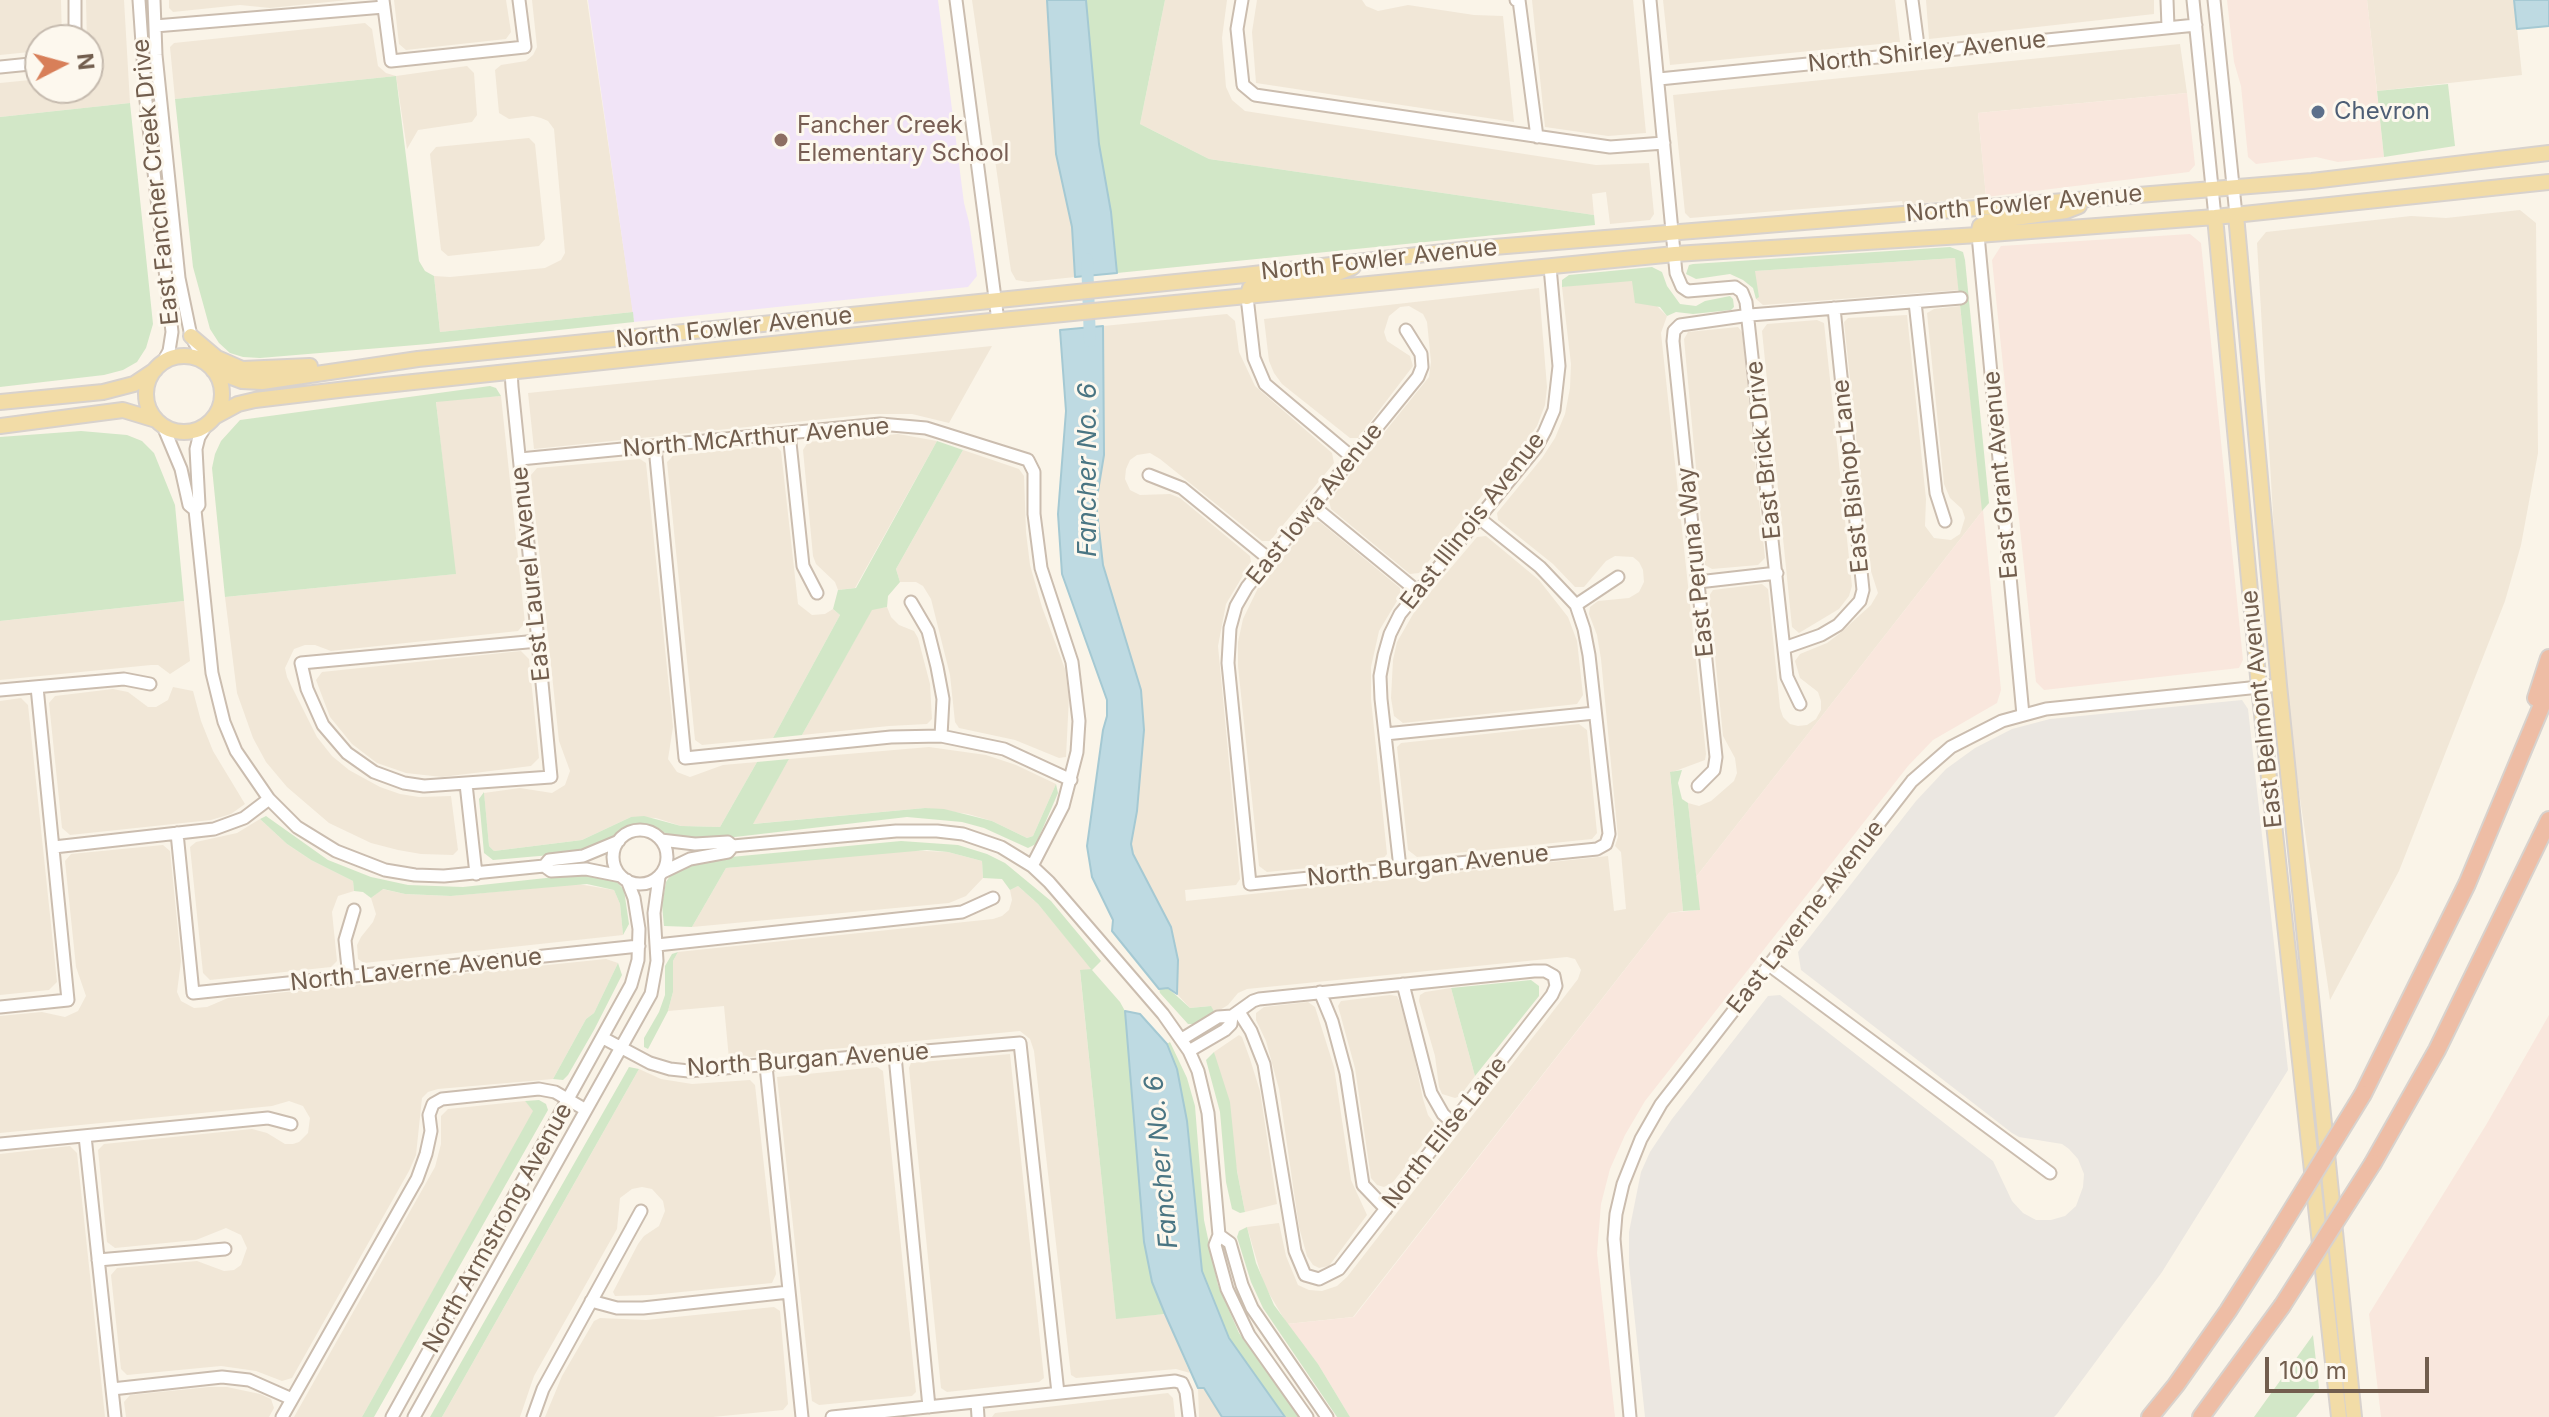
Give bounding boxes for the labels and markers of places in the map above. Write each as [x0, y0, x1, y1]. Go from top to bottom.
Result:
place label: Chevron [2334, 98, 2430, 126]
marker: Chevron [2309, 103, 2327, 121]
place label: Fancher Creek Elementary School [797, 112, 1009, 168]
marker: Fancher Creek Elementary School [772, 131, 790, 149]

